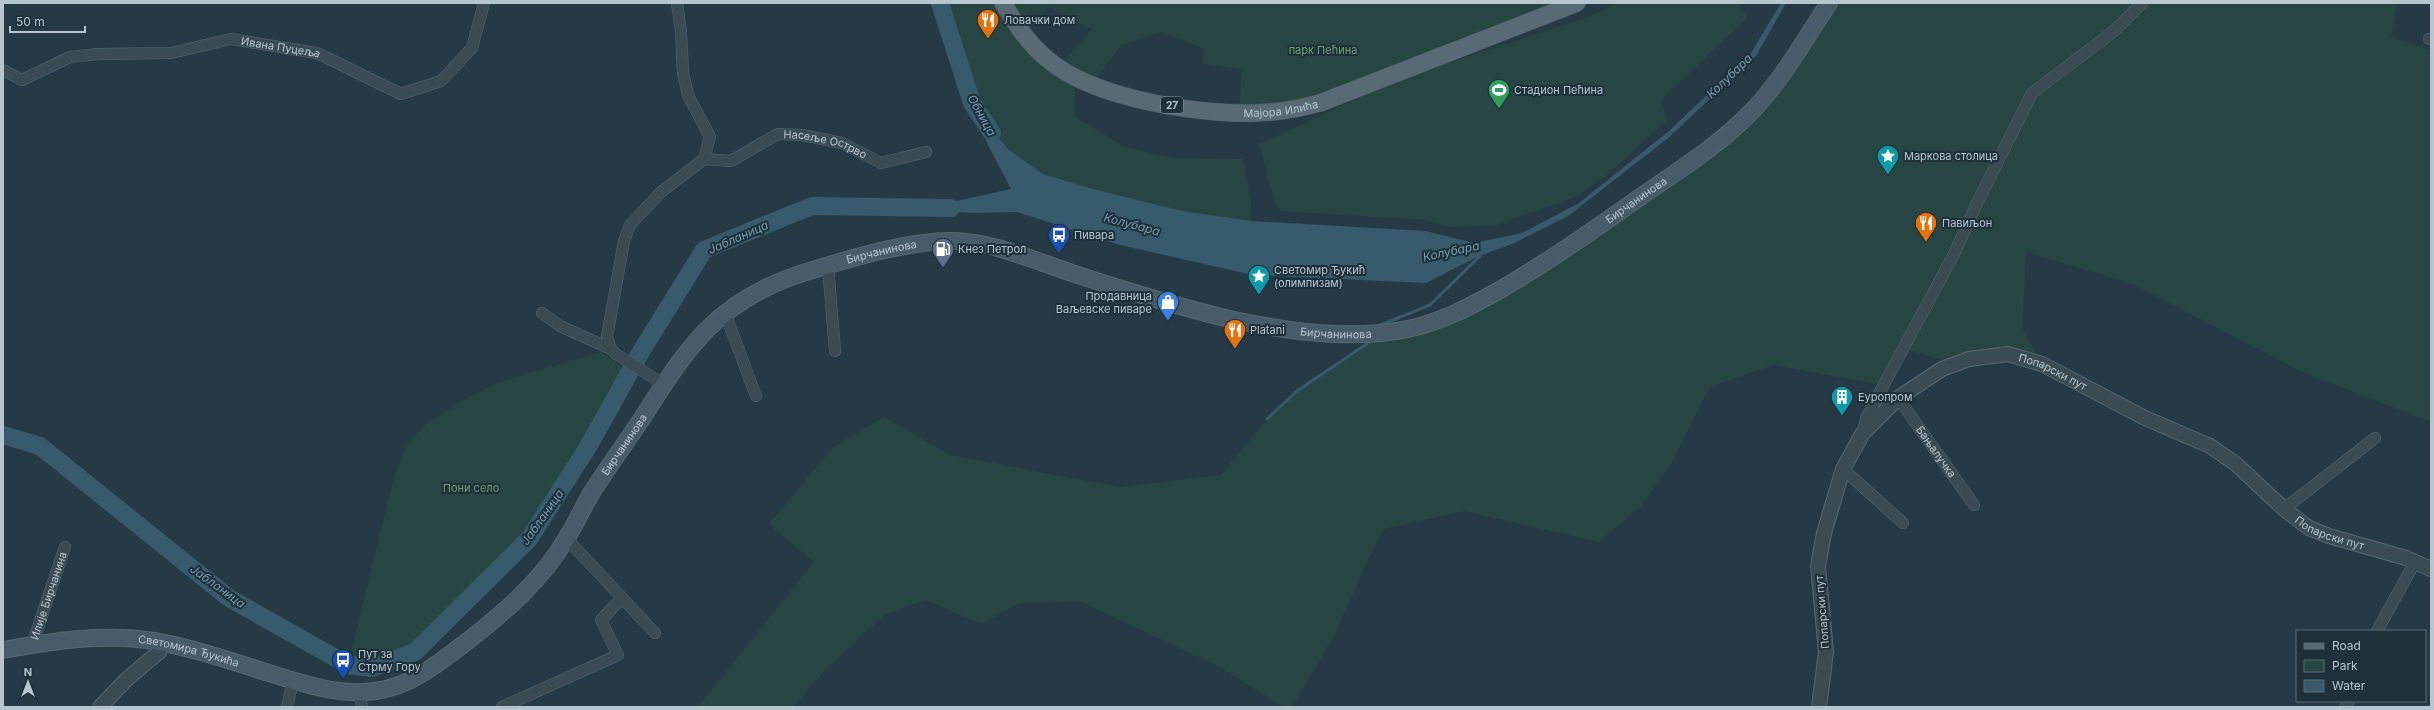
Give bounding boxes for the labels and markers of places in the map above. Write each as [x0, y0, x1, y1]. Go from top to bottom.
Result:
restaurant icon: Ловачки дом [975, 7, 1001, 40]
place label: Ловачки дом [1004, 13, 1075, 27]
sports icon: Стадион Пећина [1486, 77, 1512, 110]
place label: Стадион Пећина [1514, 83, 1603, 97]
place icon: Маркова столица [1875, 143, 1901, 176]
place label: Маркова столица [1904, 149, 1998, 163]
restaurant icon: Павиљон [1913, 210, 1939, 243]
place label: Павиљон [1942, 216, 1992, 230]
bus stop icon: Пивара [1046, 222, 1072, 255]
place label: Пивара [1074, 228, 1114, 242]
fuel station icon: Кнез Петрол [930, 236, 956, 269]
place label: Кнез Петрол [958, 242, 1026, 256]
place icon: Светомир Ђукић (олимпизам) [1246, 263, 1272, 296]
place label: Светомир Ђукић (олимпизам) [1274, 263, 1365, 290]
place label: Продавница Ваљевске пиваре [1056, 289, 1152, 316]
shop icon: Продавница Ваљевске пиваре [1155, 289, 1181, 322]
restaurant icon: Platani [1222, 317, 1248, 350]
place label: Platani [1250, 323, 1285, 337]
building icon: Еуропром [1829, 384, 1855, 417]
place label: Еуропром [1858, 390, 1912, 404]
bus stop icon: Пут за Стрму Гору [330, 647, 356, 680]
place label: Пут за Стрму Гору [358, 647, 421, 674]

